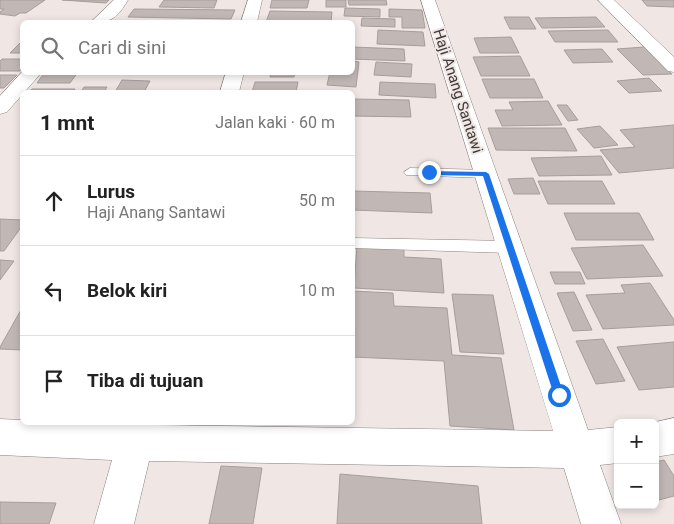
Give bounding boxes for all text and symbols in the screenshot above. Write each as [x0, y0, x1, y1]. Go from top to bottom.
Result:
search box [20, 20, 355, 75]
street label: Haji Anang Santawi [429, 26, 487, 156]
icon: search [38, 34, 66, 62]
text: Cari di sini [78, 36, 166, 59]
text: 1 mnt [40, 111, 94, 135]
text: Jalan kaki · 60 m [215, 113, 335, 132]
route end [418, 161, 441, 184]
text: Lurus [87, 180, 135, 203]
icon: ahead [40, 187, 68, 215]
text: 50 m [299, 191, 335, 210]
text: Haji Anang Santawi [87, 203, 225, 222]
icon: left [40, 277, 68, 305]
text: Belok kiri [87, 279, 167, 302]
text: 10 m [299, 281, 335, 300]
icon: arrive [40, 367, 68, 395]
text: Tiba di tujuan [87, 369, 203, 392]
route start [548, 384, 571, 407]
map controls [614, 419, 659, 509]
button: + [614, 419, 659, 464]
button: − [614, 464, 659, 509]

